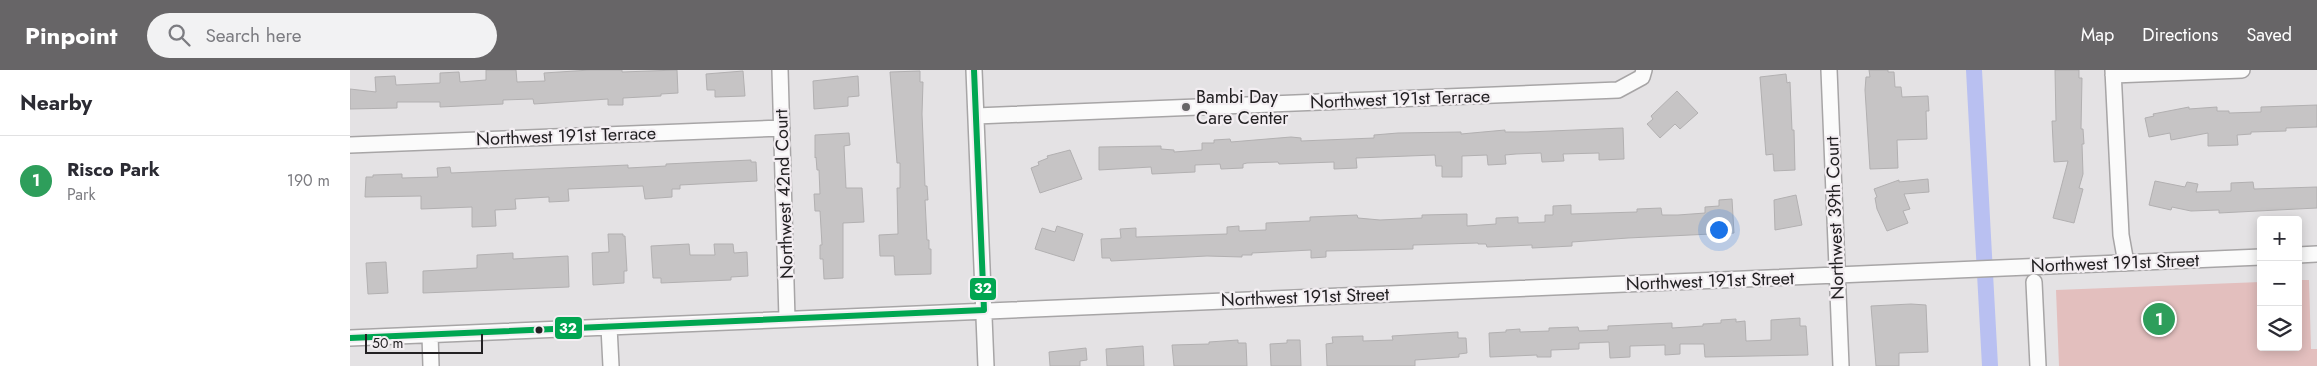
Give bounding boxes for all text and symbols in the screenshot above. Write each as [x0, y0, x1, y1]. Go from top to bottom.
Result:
search box [147, 13, 497, 58]
text: Pinpoint [25, 18, 117, 53]
icon: search [165, 21, 193, 49]
text: Search here [205, 22, 302, 49]
text: Map [2081, 22, 2114, 48]
text: Directions [2142, 22, 2218, 48]
text: Saved [2246, 22, 2292, 48]
street label: Northwest 191st Terrace [1310, 83, 1490, 115]
place label: Bambi Day Care Center [1196, 84, 1289, 131]
text: Nearby [20, 88, 92, 118]
marker: Bambi Day Care Center [1180, 101, 1192, 113]
street label: Northwest 42nd Court [768, 108, 800, 279]
street label: Northwest 191st Terrace [476, 120, 656, 152]
street label: Northwest 39th Court [1819, 135, 1851, 300]
text: Risco Park [67, 156, 160, 183]
text: 1 [32, 169, 40, 192]
text: 190 m [287, 169, 330, 192]
text: Park [67, 183, 96, 206]
map controls [2257, 216, 2302, 351]
button: + [2257, 216, 2302, 261]
your location [1706, 217, 1732, 243]
street label: Northwest 191st Street [2030, 247, 2200, 279]
button: − [2257, 261, 2302, 306]
street label: Northwest 191st Street [1625, 265, 1795, 297]
line badge: 32 [969, 277, 997, 301]
text: 32 [974, 278, 992, 298]
street label: Northwest 191st Street [1220, 281, 1390, 313]
pin: 1 [2143, 300, 2175, 338]
button: layers [2257, 306, 2302, 351]
line badge: 32 [554, 316, 583, 340]
text: 32 [559, 318, 577, 338]
unlabelled marker [534, 325, 544, 335]
scale bar [365, 331, 482, 354]
text: 50 m [372, 333, 403, 353]

